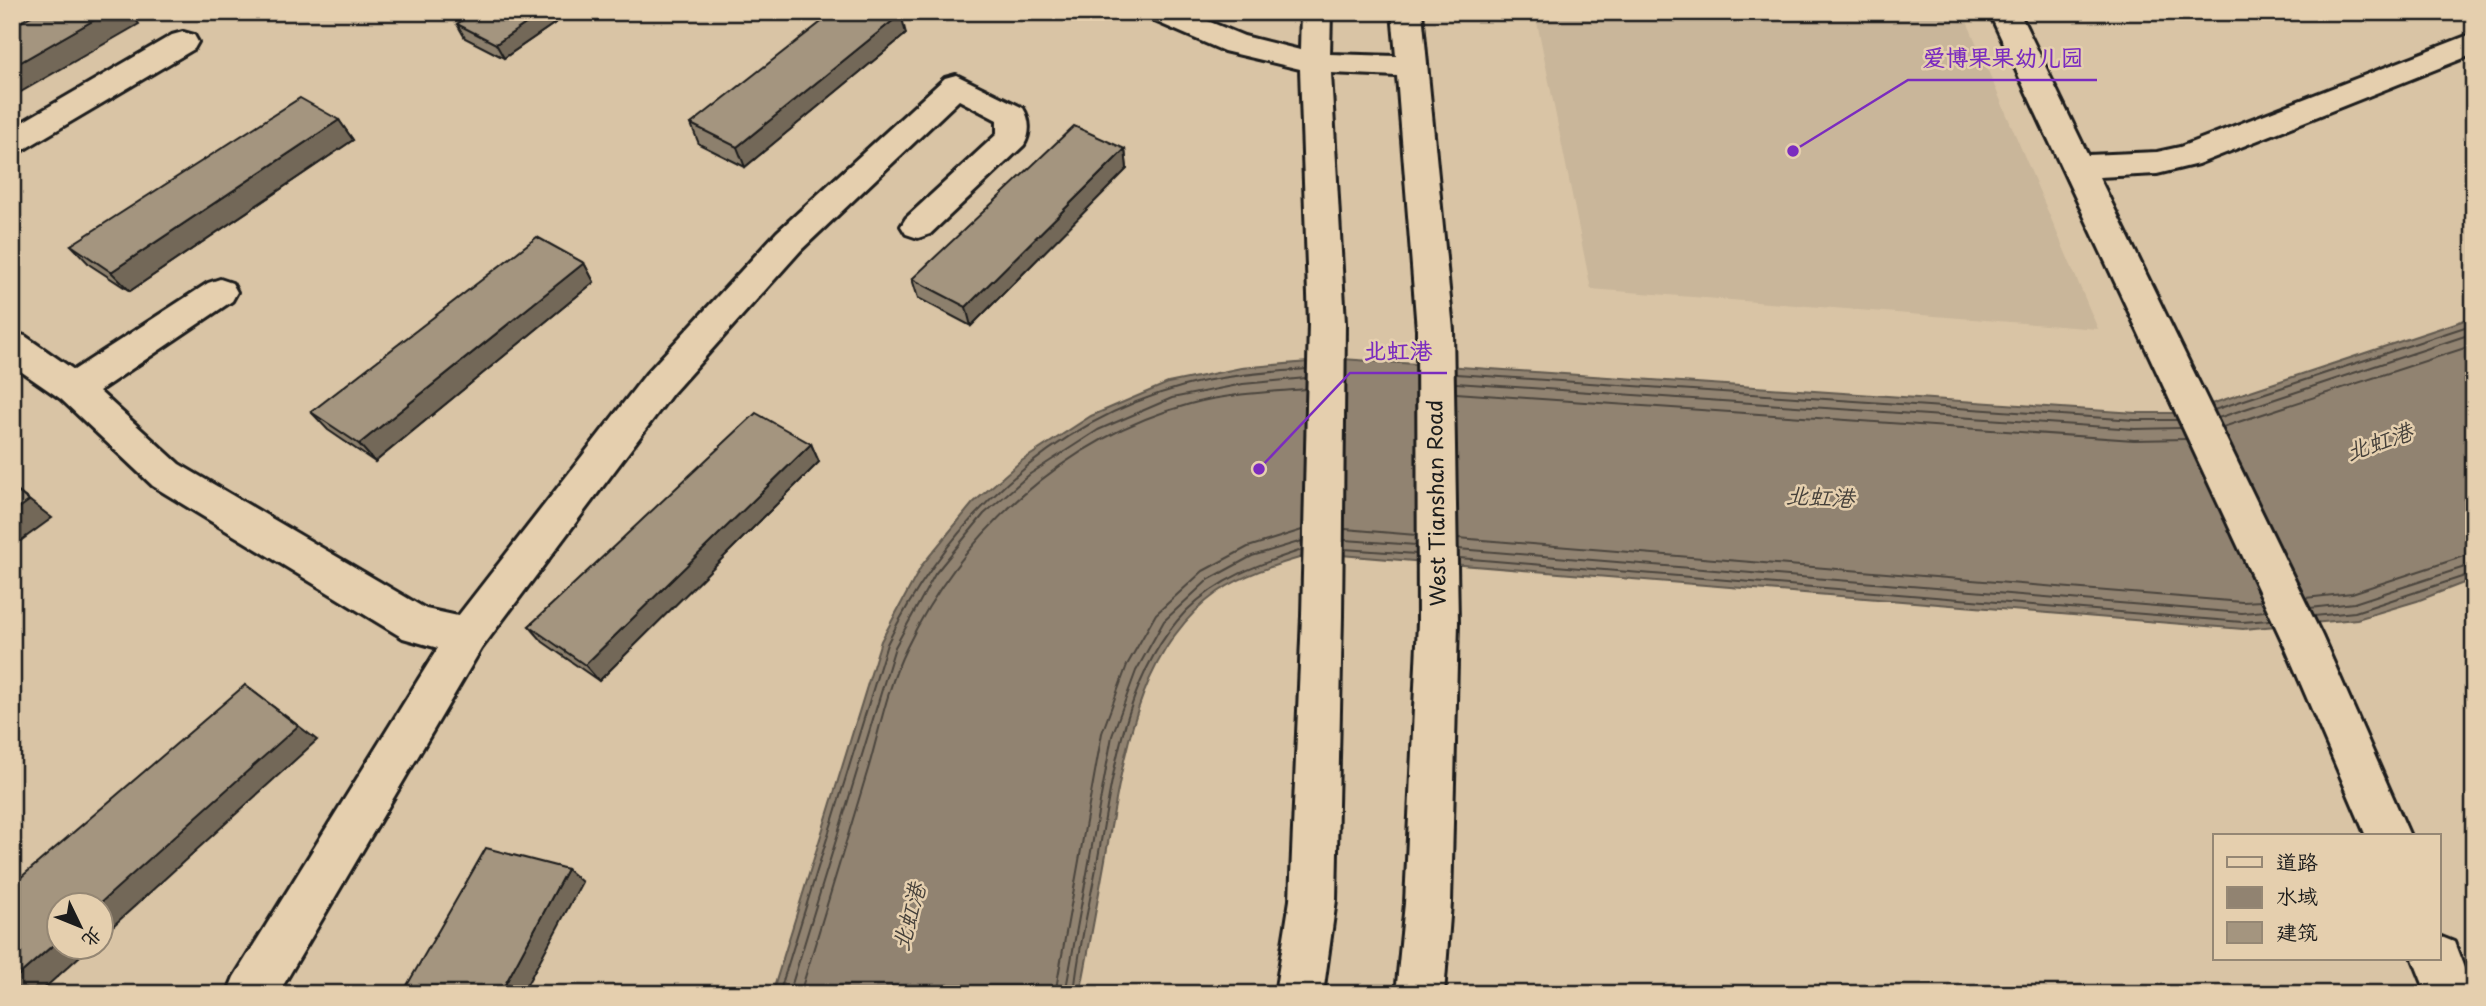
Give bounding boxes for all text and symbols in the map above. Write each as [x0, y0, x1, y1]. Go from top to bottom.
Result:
callout: 爱博果果幼儿园 [1908, 36, 2097, 80]
text: 爱博果果幼儿园 [1923, 39, 2084, 74]
callout: 北虹港 [1350, 329, 1447, 373]
text: 北虹港 [1364, 332, 1433, 367]
street label: West Tianshan Road [1417, 399, 1453, 607]
water label: 北虹港 [2340, 412, 2419, 468]
water label: 北虹港 [1785, 476, 1857, 515]
legend [2213, 834, 2440, 960]
text: 道路 [2276, 845, 2318, 877]
water label: 北虹港 [882, 877, 934, 954]
text: 水域 [2276, 879, 2318, 911]
north arrow [46, 890, 116, 960]
text: 建筑 [2276, 915, 2318, 947]
text: 北 [76, 922, 110, 955]

